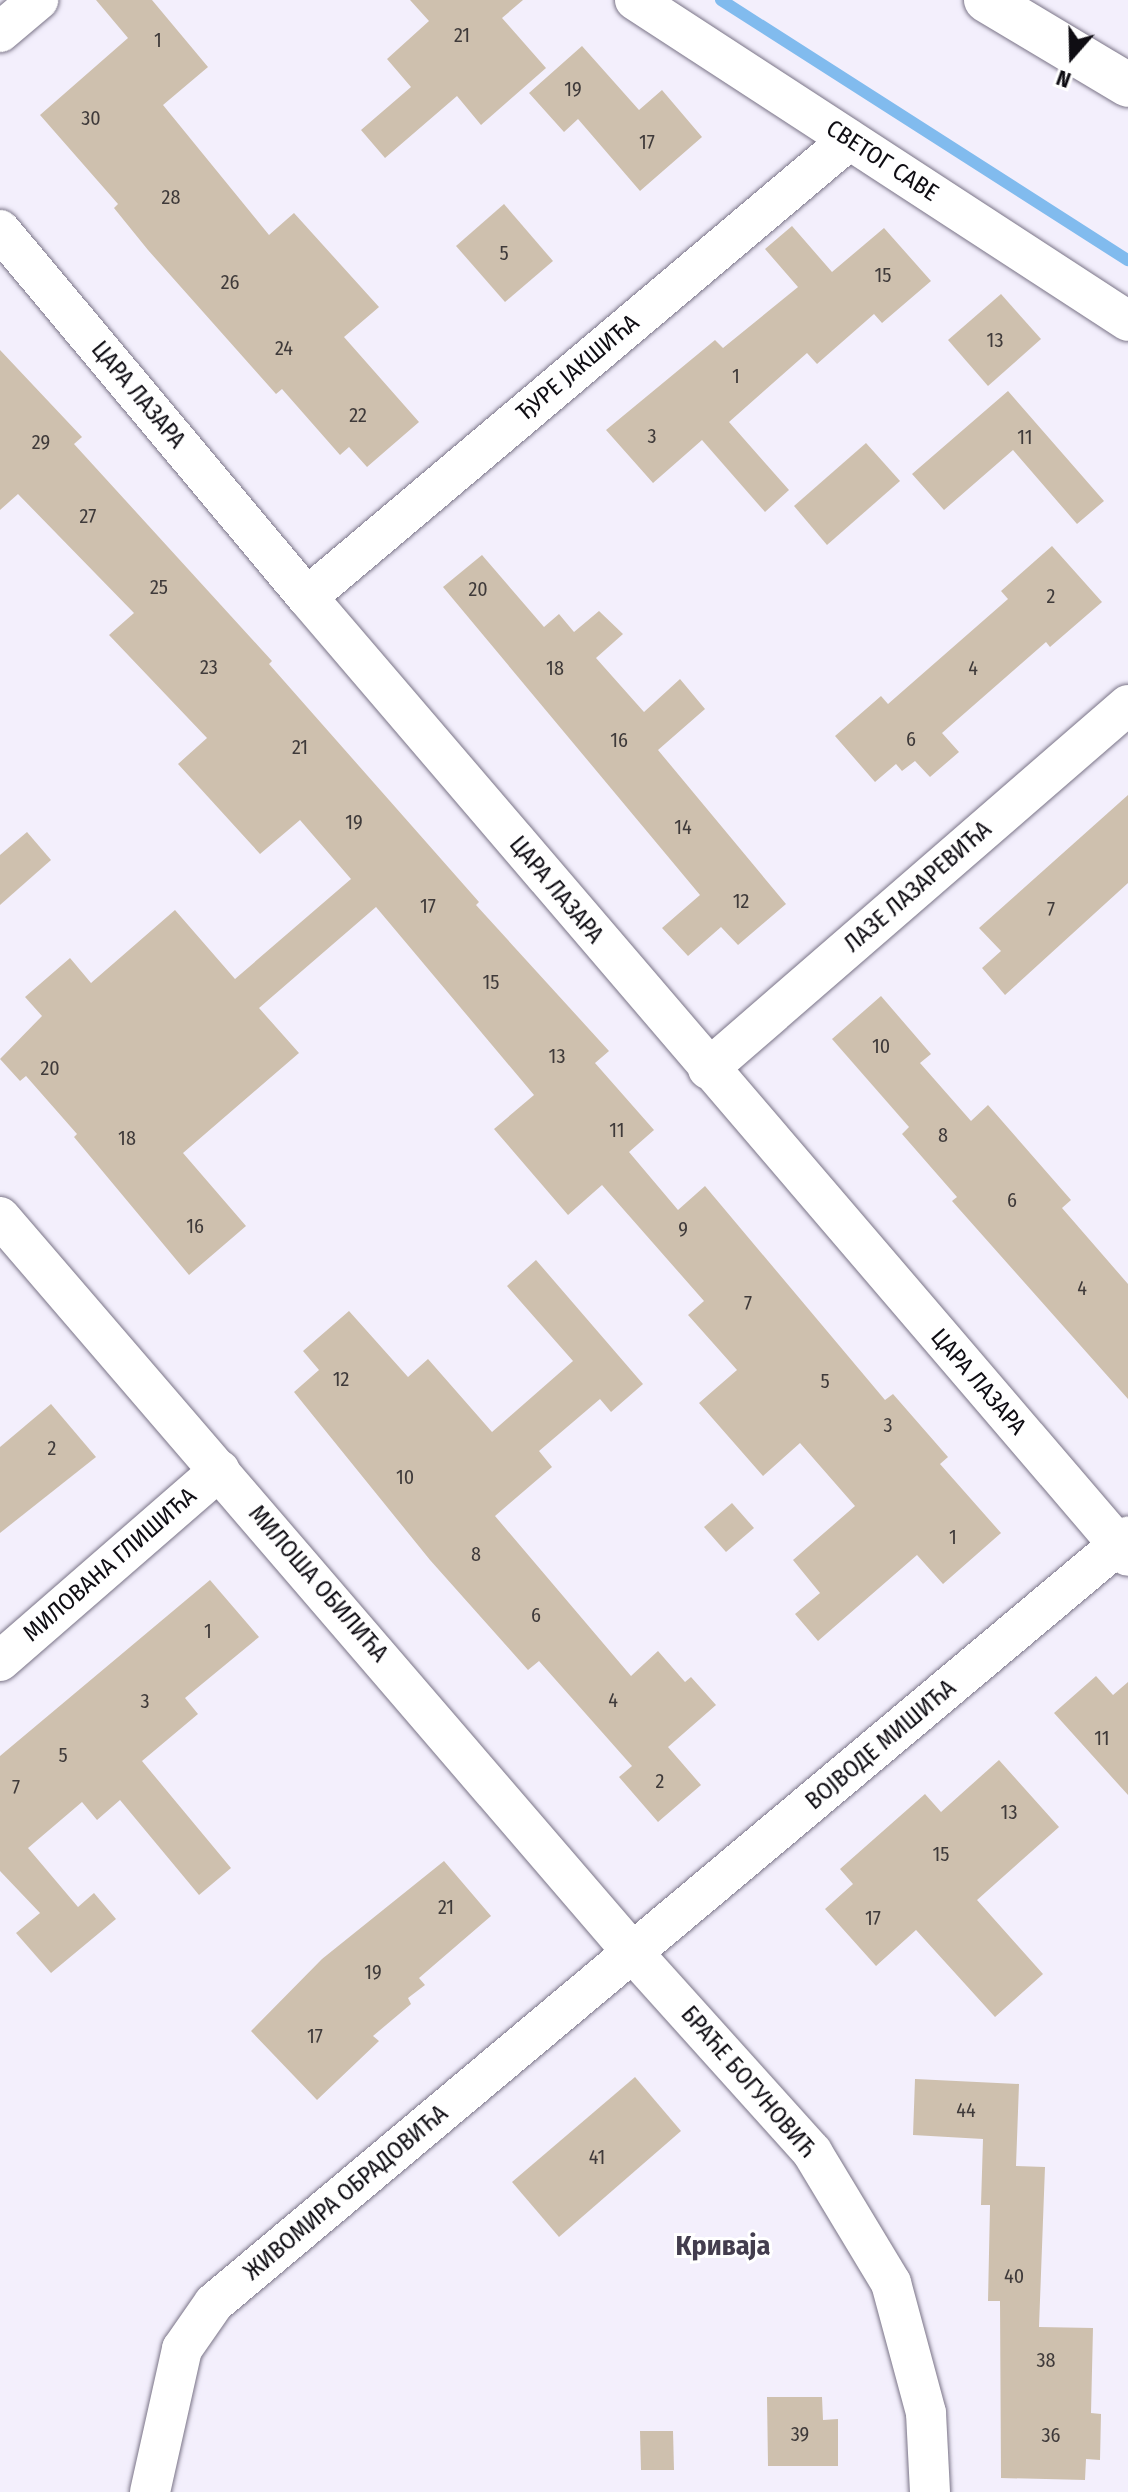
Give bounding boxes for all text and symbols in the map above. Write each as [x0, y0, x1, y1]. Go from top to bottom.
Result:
north arrow [1032, 16, 1112, 96]
house number: 21 [454, 23, 470, 47]
house number: 1 [154, 28, 162, 52]
text: N [1053, 64, 1074, 94]
house number: 19 [564, 77, 582, 101]
house number: 30 [81, 106, 101, 130]
street label: СВЕТОГ САВЕ [821, 114, 943, 208]
house number: 17 [639, 130, 655, 154]
house number: 28 [162, 185, 180, 209]
house number: 5 [499, 241, 509, 265]
house number: 15 [875, 263, 891, 287]
house number: 26 [221, 270, 239, 294]
street label: ЂУРЕ ЈАКШИЋА [511, 309, 645, 427]
house number: 13 [987, 328, 1003, 352]
street label: ЦАРА ЛАЗАРА [85, 336, 191, 454]
house number: 24 [275, 336, 293, 360]
house number: 1 [732, 364, 740, 388]
house number: 22 [349, 403, 367, 427]
house number: 3 [647, 424, 657, 448]
house number: 11 [1017, 425, 1033, 449]
house number: 29 [32, 430, 50, 454]
house number: 27 [80, 504, 96, 528]
house number: 25 [150, 575, 168, 599]
house number: 20 [468, 577, 488, 601]
house number: 2 [1047, 584, 1055, 608]
house number: 23 [200, 655, 218, 679]
house number: 18 [546, 656, 564, 680]
house number: 4 [968, 656, 978, 680]
house number: 6 [906, 727, 916, 751]
house number: 16 [610, 728, 628, 752]
house number: 21 [292, 735, 308, 759]
house number: 19 [345, 810, 363, 834]
house number: 14 [674, 815, 692, 839]
street label: ЛАЗЕ ЛАЗАРЕВИЋА [839, 815, 997, 959]
street label: ЦАРА ЛАЗАРА [503, 831, 609, 949]
house number: 12 [733, 889, 749, 913]
house number: 17 [420, 894, 436, 918]
house number: 7 [1047, 897, 1055, 921]
house number: 15 [483, 970, 499, 994]
house number: 10 [872, 1034, 890, 1058]
house number: 13 [549, 1044, 565, 1068]
house number: 20 [40, 1056, 60, 1080]
house number: 11 [609, 1118, 625, 1142]
house number: 8 [938, 1123, 948, 1147]
house number: 18 [118, 1126, 136, 1150]
house number: 6 [1007, 1188, 1017, 1212]
house number: 16 [186, 1214, 204, 1238]
house number: 9 [678, 1217, 688, 1241]
house number: 4 [1077, 1276, 1087, 1300]
house number: 7 [744, 1291, 752, 1315]
street label: ЦАРА ЛАЗАРА [924, 1323, 1032, 1441]
house number: 12 [333, 1367, 349, 1391]
house number: 5 [820, 1369, 830, 1393]
house number: 3 [883, 1413, 893, 1437]
house number: 2 [48, 1436, 56, 1460]
house number: 10 [396, 1465, 414, 1489]
street label: МИЛОВАНА ГЛИШИЋА [18, 1482, 202, 1648]
street label: МИЛОША ОБИЛИЋА [242, 1500, 394, 1668]
house number: 1 [949, 1525, 957, 1549]
house number: 8 [471, 1542, 481, 1566]
house number: 6 [531, 1603, 541, 1627]
house number: 1 [204, 1619, 212, 1643]
street label: ВОЈВОДЕ МИШИЋА [800, 1674, 962, 1816]
house number: 4 [608, 1688, 618, 1712]
house number: 3 [140, 1689, 150, 1713]
house number: 11 [1094, 1726, 1110, 1750]
house number: 5 [58, 1743, 68, 1767]
house number: 2 [656, 1769, 664, 1793]
house number: 7 [12, 1775, 20, 1799]
house number: 13 [1001, 1800, 1017, 1824]
house number: 15 [933, 1842, 949, 1866]
house number: 21 [438, 1895, 454, 1919]
house number: 17 [865, 1906, 881, 1930]
house number: 19 [364, 1960, 382, 1984]
street label: БРАЋЕ БОГУНОВИЋ [675, 2001, 821, 2163]
house number: 17 [307, 2024, 323, 2048]
house number: 44 [956, 2098, 976, 2122]
street label: ЖИВОМИРА ОБРАДОВИЋА [238, 2099, 454, 2287]
house number: 41 [589, 2145, 605, 2169]
district label: Криваја [676, 2229, 770, 2263]
house number: 40 [1004, 2264, 1024, 2288]
house number: 38 [1036, 2348, 1056, 2372]
house number: 39 [791, 2422, 809, 2446]
house number: 36 [1042, 2423, 1060, 2447]

